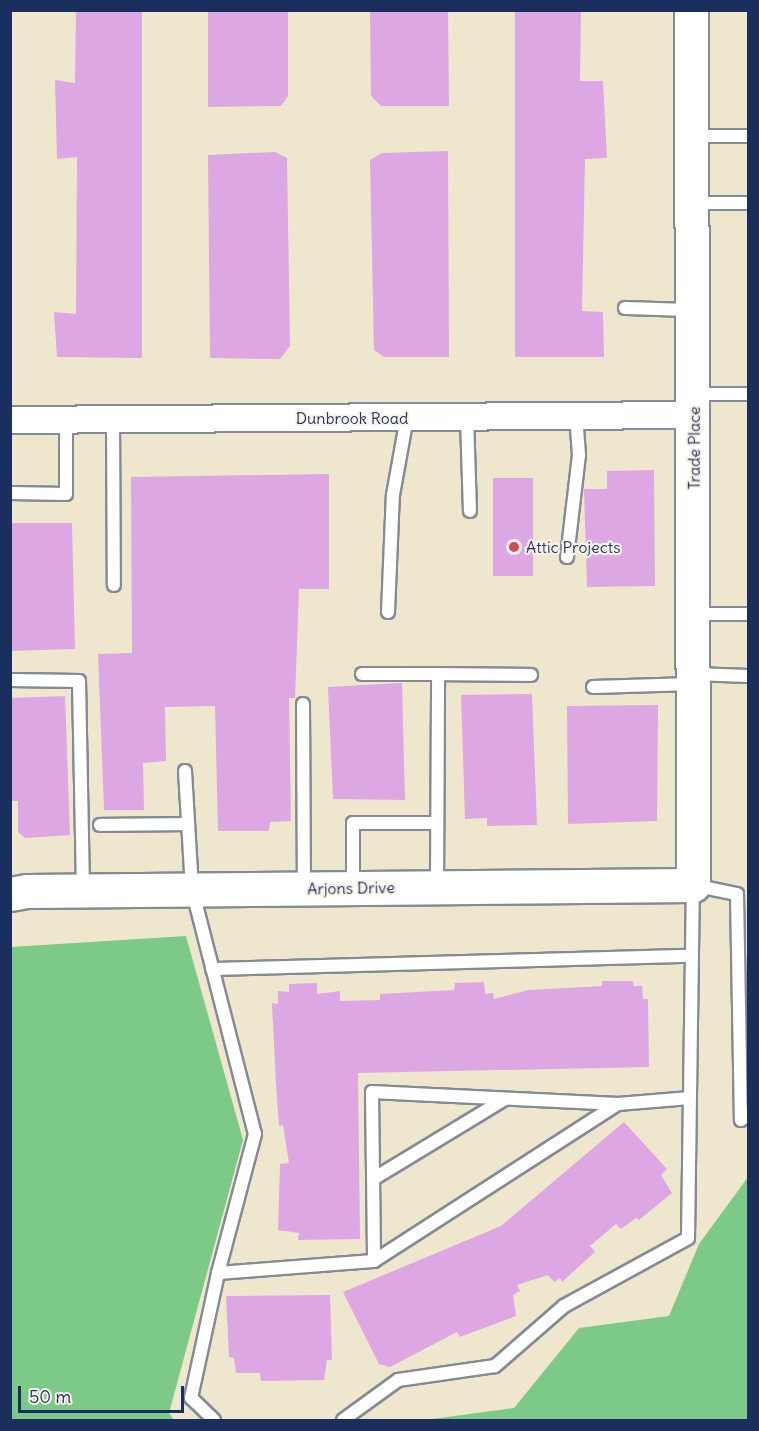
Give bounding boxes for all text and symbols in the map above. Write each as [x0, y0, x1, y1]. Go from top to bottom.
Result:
street label: Trade Place [684, 406, 704, 490]
street label: Dunbrook Road [296, 408, 408, 428]
place label: Attic Projects [526, 537, 620, 557]
marker: Attic Projects [507, 540, 521, 554]
street label: Arjons Drive [307, 878, 395, 898]
scale bar [21, 1374, 188, 1412]
text: 50 m [29, 1385, 71, 1408]

